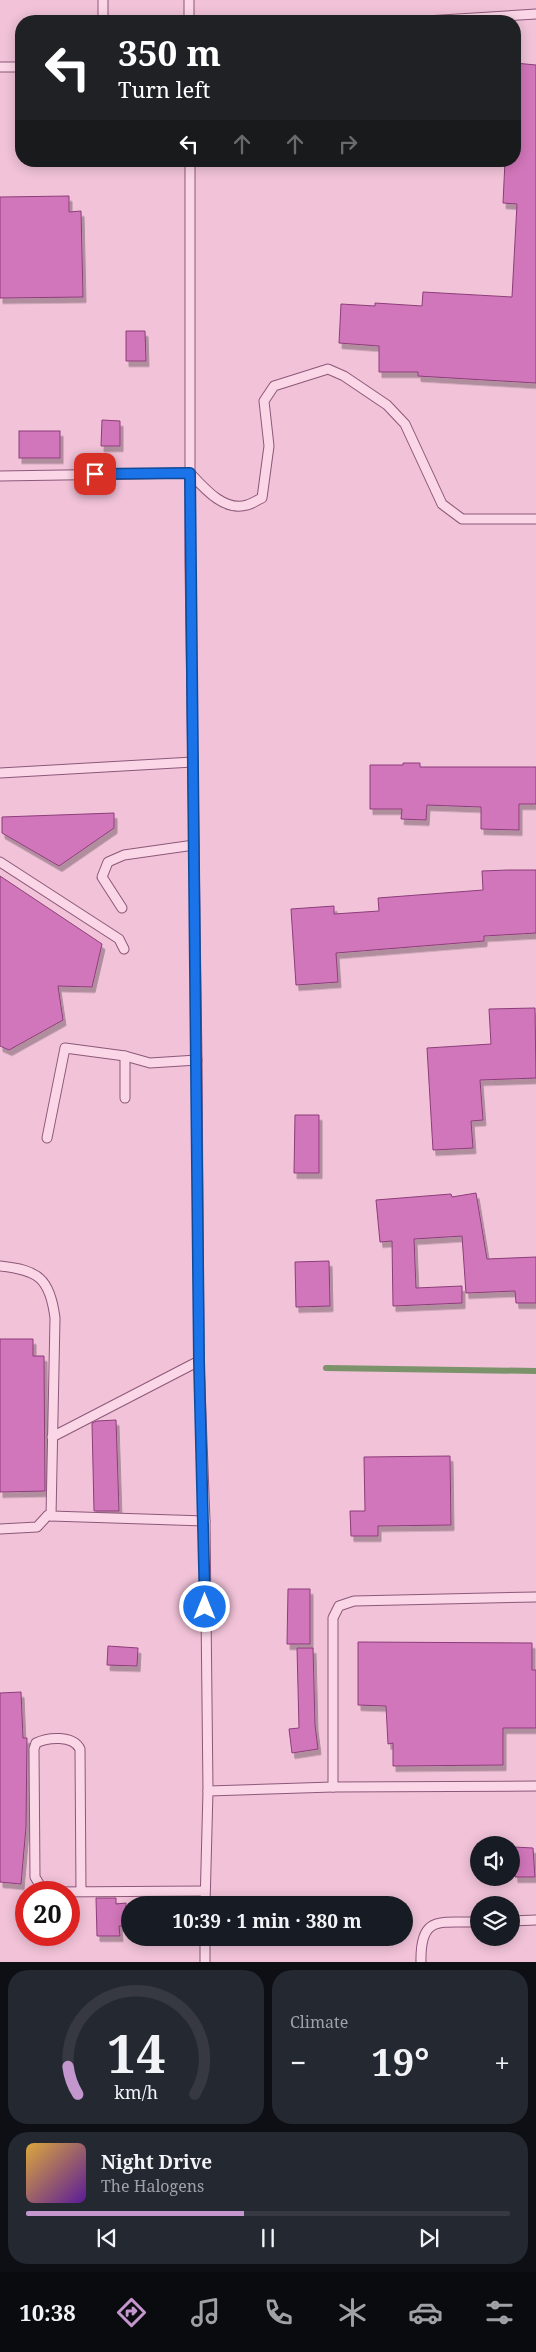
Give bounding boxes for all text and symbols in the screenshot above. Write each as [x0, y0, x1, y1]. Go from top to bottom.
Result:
text: 350 m [118, 29, 221, 76]
icon: left [35, 35, 100, 100]
text: Turn left [118, 74, 210, 104]
icon: left [175, 130, 203, 158]
icon: ahead [228, 130, 256, 158]
icon: ahead [281, 130, 309, 158]
icon: right [334, 130, 362, 158]
pin [74, 453, 116, 495]
icon: arrive [81, 460, 109, 488]
position arrow [178, 1580, 230, 1632]
map controls [470, 1836, 520, 1946]
button: sound [470, 1836, 520, 1886]
speed limit sign: 20 [15, 1881, 80, 1946]
button: layers [470, 1896, 520, 1946]
text: 10:39 · 1 min · 380 m [172, 1908, 362, 1934]
text: Climate [290, 2011, 348, 2033]
text: 14 [107, 2017, 165, 2088]
text: 19° [371, 2035, 429, 2087]
text: − [290, 2043, 306, 2081]
text: + [494, 2043, 510, 2081]
text: km/h [114, 2080, 158, 2104]
text: Night Drive [101, 2149, 212, 2175]
text: The Halogens [101, 2175, 204, 2197]
icon: previous [93, 2224, 121, 2252]
icon: pause [254, 2224, 282, 2252]
icon: next [415, 2224, 443, 2252]
icon: directions [114, 2295, 149, 2330]
icon: music [188, 2295, 223, 2330]
icon: phone [261, 2295, 296, 2330]
icon: climate [335, 2295, 370, 2330]
icon: car [408, 2295, 443, 2330]
icon: filters [482, 2295, 517, 2330]
text: 10:38 [19, 2297, 76, 2327]

